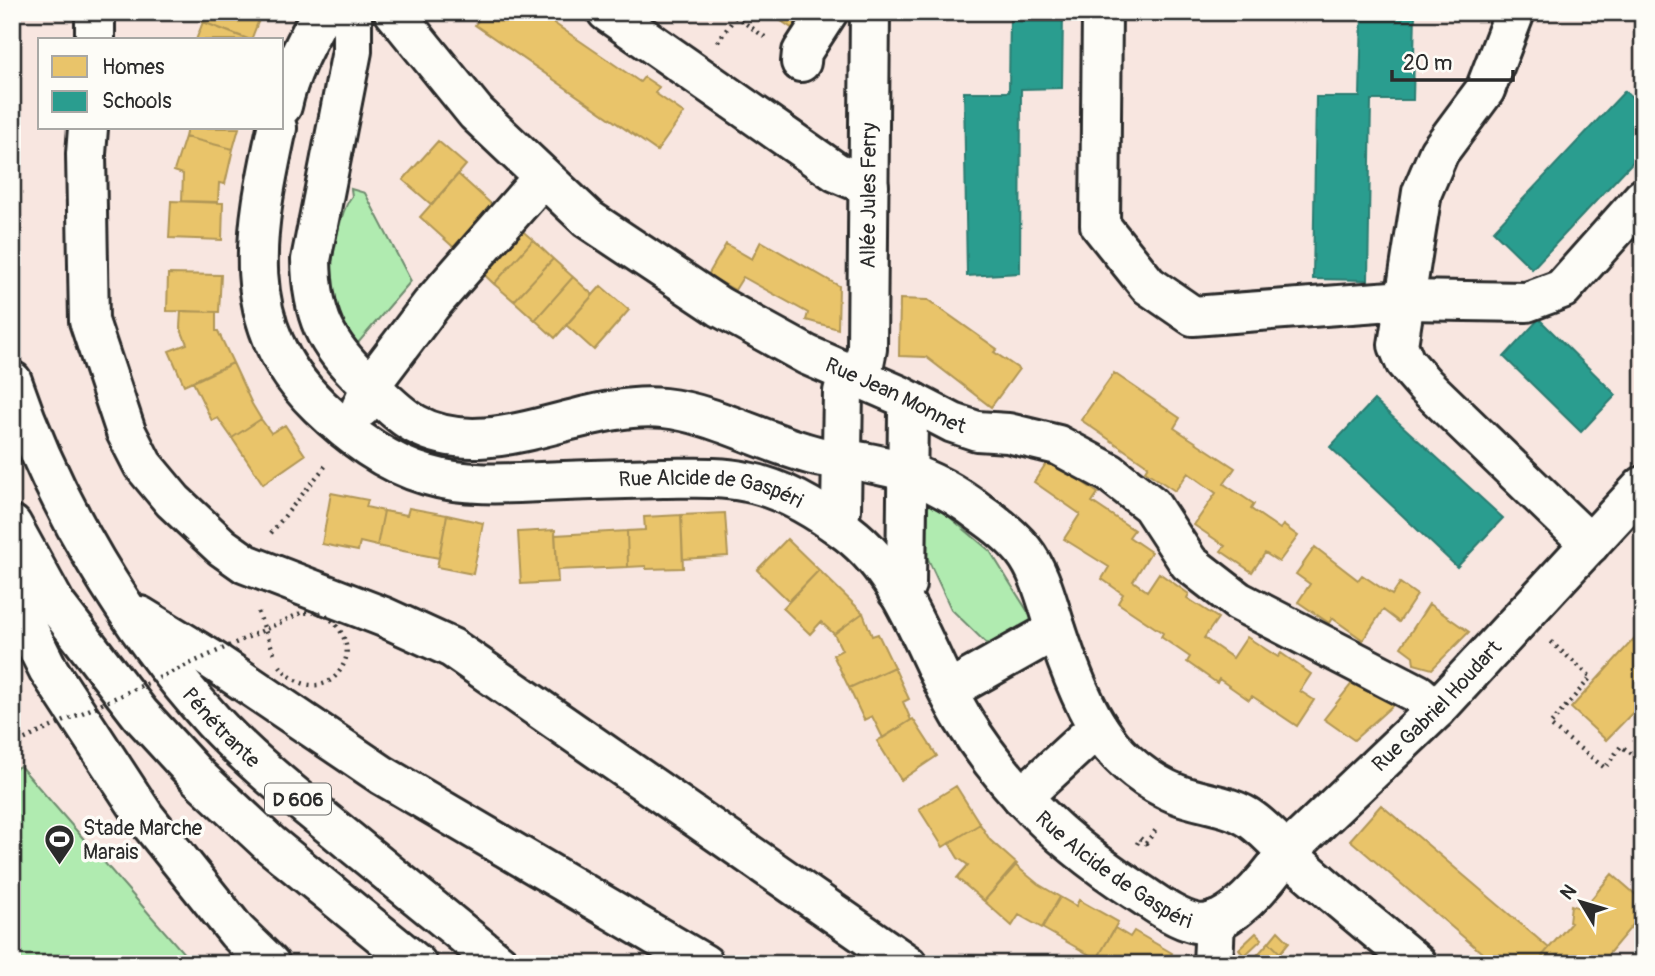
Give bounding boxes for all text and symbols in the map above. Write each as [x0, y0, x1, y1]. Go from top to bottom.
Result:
legend [38, 38, 284, 130]
scale bar [1392, 38, 1513, 82]
text: 20 m [1403, 50, 1452, 77]
text: Homes [102, 54, 165, 81]
text: Schools [102, 88, 172, 115]
street label: Allée Jules Ferry [855, 122, 883, 269]
street label: Rue Jean Monnet [821, 352, 970, 440]
street label: Rue Alcide de Gaspéri [618, 465, 808, 515]
street label: Rue Gabriel Houdart [1366, 634, 1508, 778]
street label: Pénétrante [176, 682, 266, 774]
road number: D 606 [265, 784, 331, 814]
street label: Rue Alcide de Gaspéri [1030, 805, 1195, 935]
place label: Stade Marche Marais [83, 815, 203, 866]
sports icon: Stade Marche Marais [43, 823, 77, 867]
north arrow [1546, 867, 1616, 937]
text: N [1555, 880, 1582, 905]

